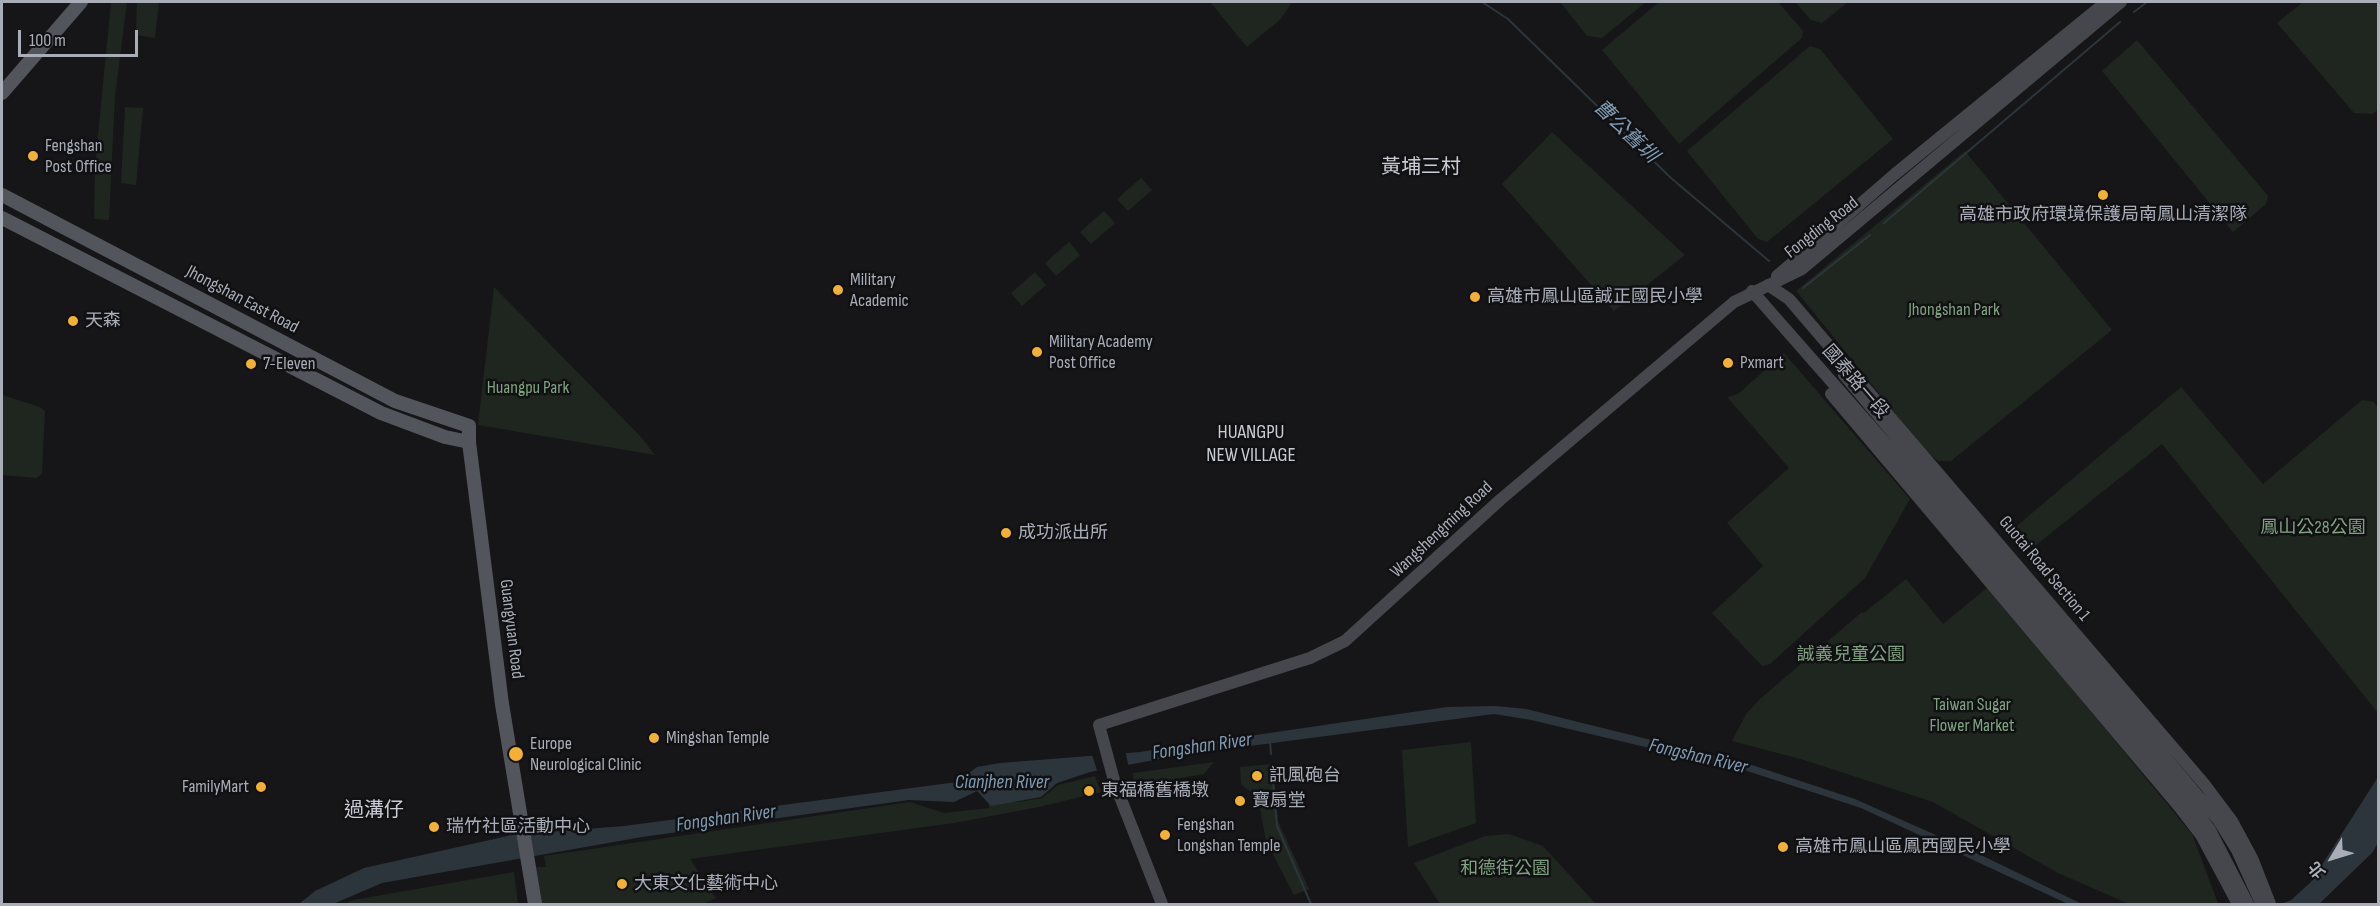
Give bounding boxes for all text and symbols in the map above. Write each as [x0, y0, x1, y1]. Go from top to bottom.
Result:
scale bar [21, 18, 141, 56]
text: 100 m [29, 30, 66, 51]
water label: 曹公舊圳 [1588, 96, 1662, 168]
place label: Fengshan Post Office [45, 135, 112, 178]
marker: Fengshan Post Office [26, 149, 40, 163]
district label: 黃埔三村 [1381, 156, 1461, 180]
marker: 高雄市政府環境保護局南鳳山清潔隊 [2096, 188, 2110, 202]
street label: Fongding Road [1781, 193, 1863, 263]
place label: 高雄市政府環境保護局南鳳山清潔隊 [1959, 204, 2247, 226]
street label: Jhongshan East Road [182, 261, 302, 339]
place label: Military Academic [850, 269, 909, 312]
marker: Military Academic [831, 283, 845, 297]
place label: 高雄市鳳山區誠正國民小學 [1487, 286, 1703, 308]
marker: 高雄市鳳山區誠正國民小學 [1468, 290, 1482, 304]
park label: Jhongshan Park [1908, 299, 2000, 321]
place label: 天森 [85, 310, 121, 332]
marker: 天森 [66, 314, 80, 328]
place label: Military Academy Post Office [1049, 331, 1153, 374]
street label: 國泰路一段 [1817, 341, 1893, 423]
marker: Military Academy Post Office [1030, 345, 1044, 359]
place label: Pxmart [1740, 352, 1784, 374]
place label: 7-Eleven [263, 353, 316, 375]
marker: Pxmart [1721, 356, 1735, 370]
marker: 7-Eleven [244, 357, 258, 371]
park label: Huangpu Park [487, 377, 569, 399]
district label: HUANGPU NEW VILLAGE [1198, 421, 1304, 468]
street label: Wangshengming Road [1386, 477, 1498, 583]
street label: Guotai Road Section 1 [1994, 512, 2094, 626]
park label: 鳳山公28公園 [2260, 517, 2366, 539]
place label: 成功派出所 [1018, 522, 1108, 544]
marker: 成功派出所 [999, 526, 1013, 540]
street label: Guangyuan Road [494, 578, 528, 680]
park label: 誠義兒童公園 [1797, 644, 1905, 666]
park label: Taiwan Sugar Flower Market [1930, 694, 2014, 736]
place label: Mingshan Temple [666, 727, 770, 749]
water label: Fongshan River [1151, 728, 1253, 766]
marker: Mingshan Temple [647, 731, 661, 745]
place label: Europe Neurological Clinic [530, 733, 642, 776]
water label: Fongshan River [1646, 734, 1750, 780]
marker: Europe Neurological Clinic [507, 745, 525, 763]
place label: 訊風砲台 [1269, 765, 1341, 787]
marker: 訊風砲台 [1250, 769, 1264, 783]
water label: Cianjhen River [955, 771, 1049, 795]
place label: FamilyMart [182, 776, 249, 798]
marker: FamilyMart [254, 780, 268, 794]
place label: 東福橋舊橋墩 [1101, 780, 1209, 802]
marker: 東福橋舊橋墩 [1082, 784, 1096, 798]
place label: 寶扇堂 [1252, 790, 1306, 812]
marker: 寶扇堂 [1233, 794, 1247, 808]
district label: 過溝仔 [344, 799, 404, 823]
water label: Fongshan River [675, 800, 777, 838]
place label: Fengshan Longshan Temple [1177, 814, 1280, 856]
place label: 瑞竹社區活動中心 [446, 816, 590, 838]
marker: 瑞竹社區活動中心 [427, 820, 441, 834]
marker: Fengshan Longshan Temple [1158, 828, 1172, 842]
north arrow [2302, 828, 2362, 888]
place label: 高雄市鳳山區鳳西國民小學 [1795, 836, 2011, 858]
marker: 高雄市鳳山區鳳西國民小學 [1776, 840, 1790, 854]
text: 北 [2305, 857, 2330, 882]
park label: 和德街公園 [1460, 858, 1550, 880]
place label: 大東文化藝術中心 [634, 873, 778, 895]
marker: 大東文化藝術中心 [615, 877, 629, 891]

